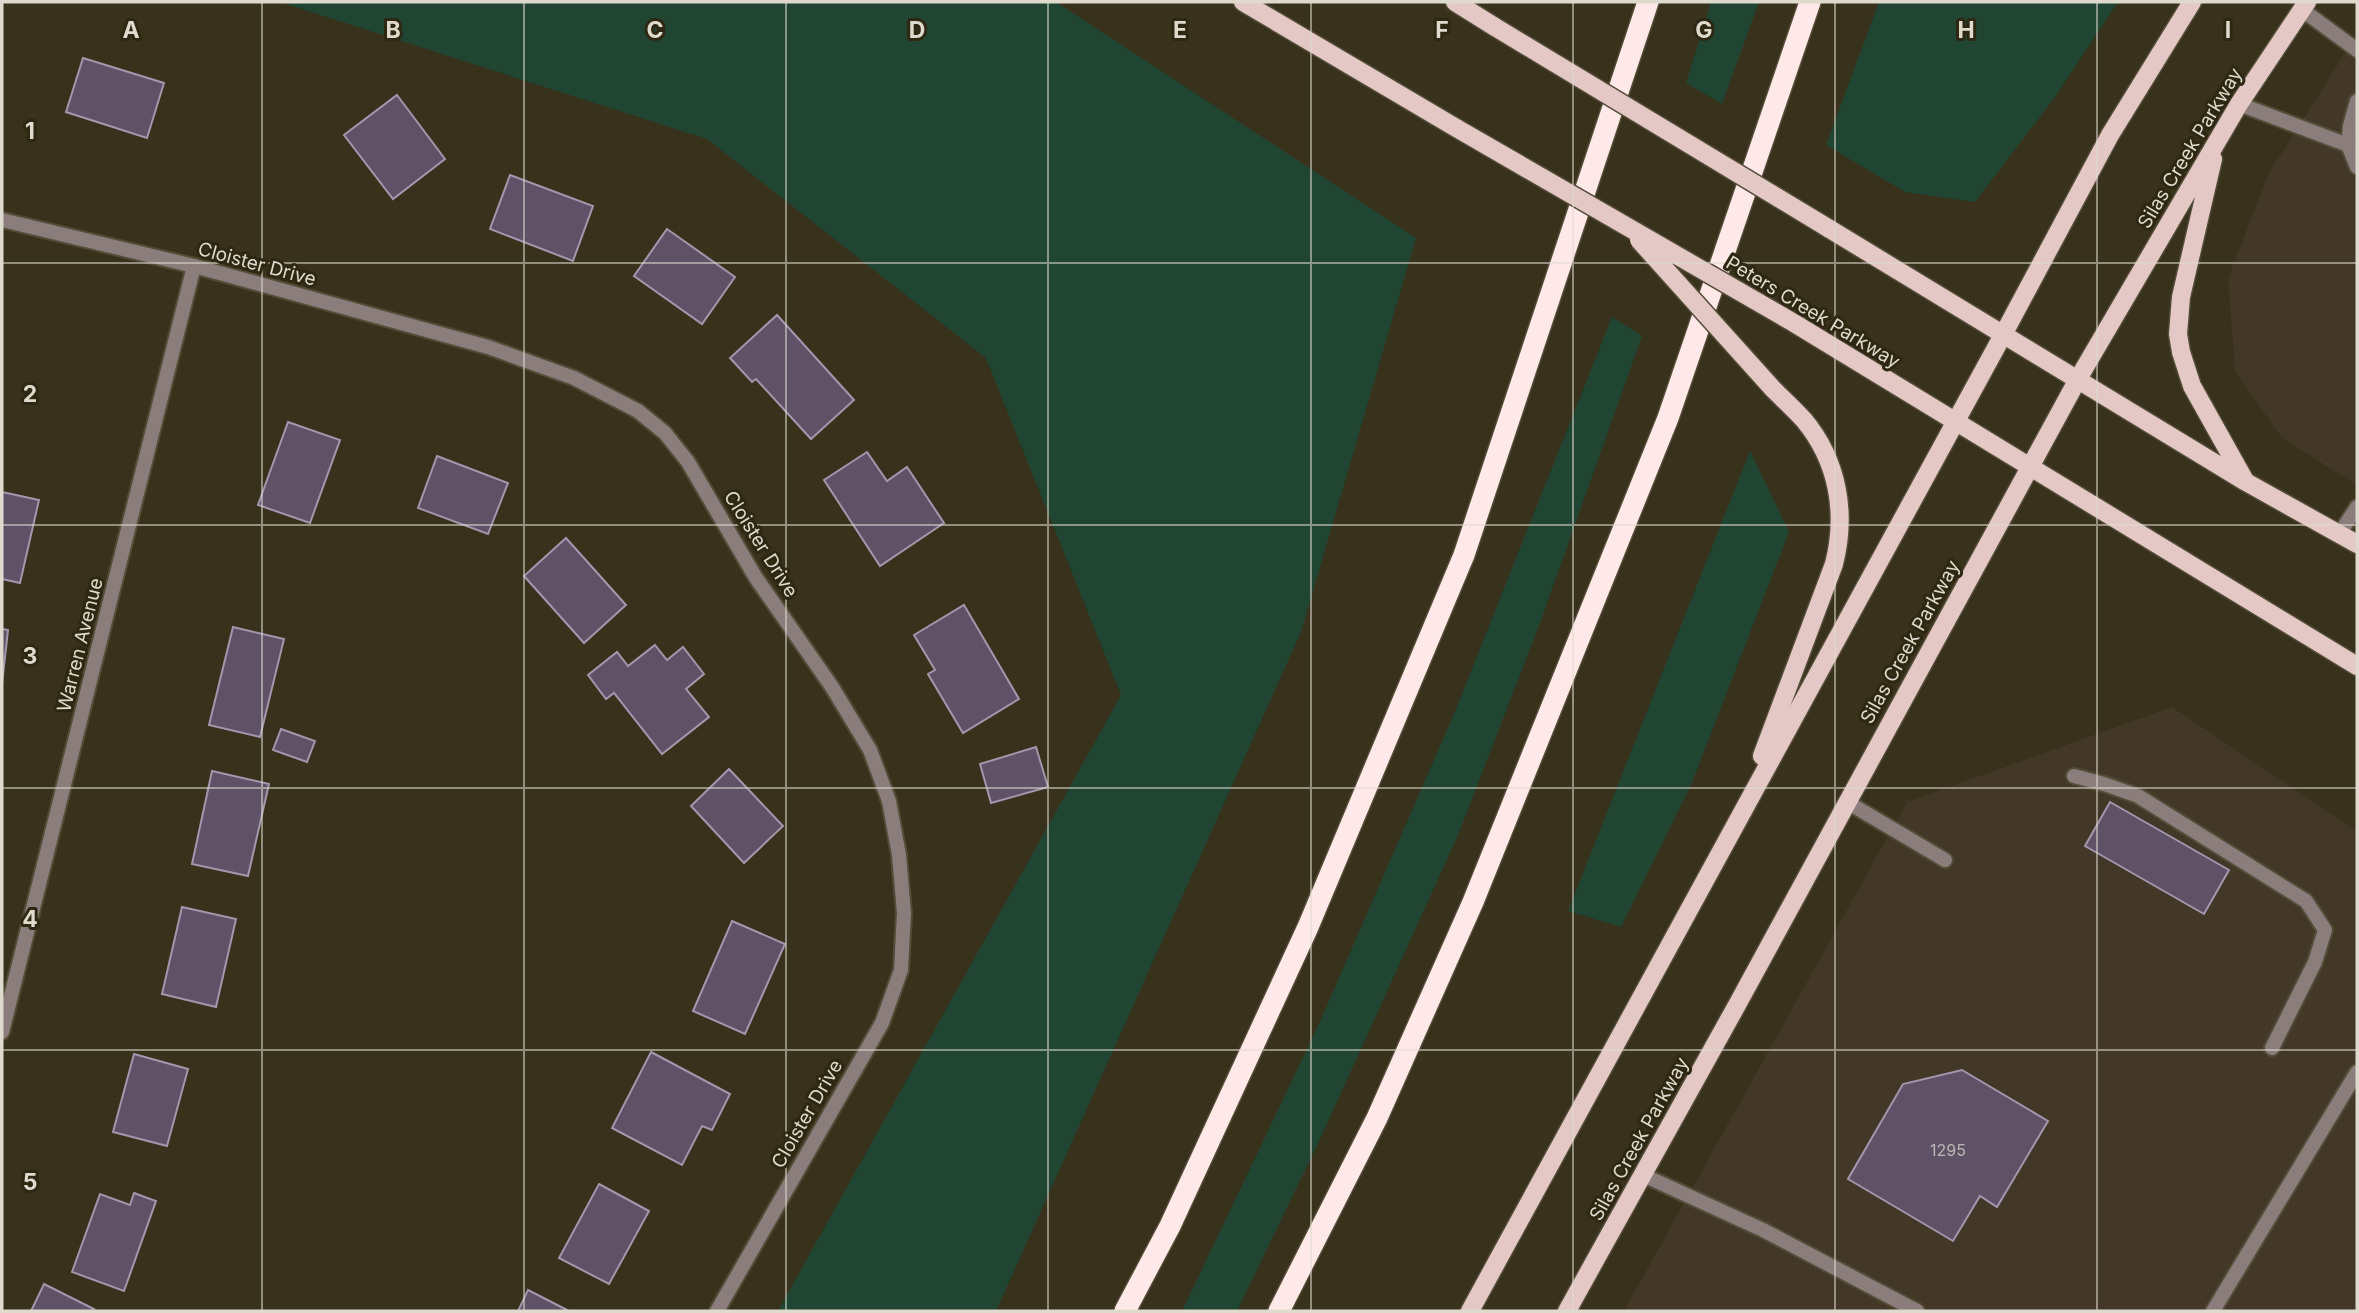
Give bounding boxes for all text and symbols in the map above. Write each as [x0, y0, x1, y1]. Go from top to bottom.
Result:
text: A [122, 16, 140, 44]
text: B [385, 16, 401, 44]
text: C [646, 16, 664, 44]
text: D [909, 16, 925, 44]
text: E [1173, 16, 1187, 44]
text: F [1435, 16, 1449, 44]
text: G [1695, 16, 1713, 44]
text: H [1957, 16, 1975, 44]
text: I [2225, 16, 2231, 44]
street label: Silas Creek Parkway [2133, 63, 2247, 233]
text: 1 [25, 117, 35, 145]
street label: Cloister Drive [195, 237, 319, 291]
street label: Peters Creek Parkway [1722, 251, 1904, 373]
text: 2 [23, 380, 37, 408]
street label: Cloister Drive [719, 486, 803, 602]
street label: Silas Creek Parkway [1855, 556, 1965, 728]
street label: Warren Avenue [52, 576, 108, 714]
text: 3 [23, 642, 37, 670]
text: 4 [22, 905, 38, 933]
street label: Silas Creek Parkway [1584, 1053, 1694, 1225]
street label: Cloister Drive [767, 1056, 847, 1172]
house number: 1295 [1930, 1140, 1966, 1160]
text: 5 [23, 1168, 37, 1196]

